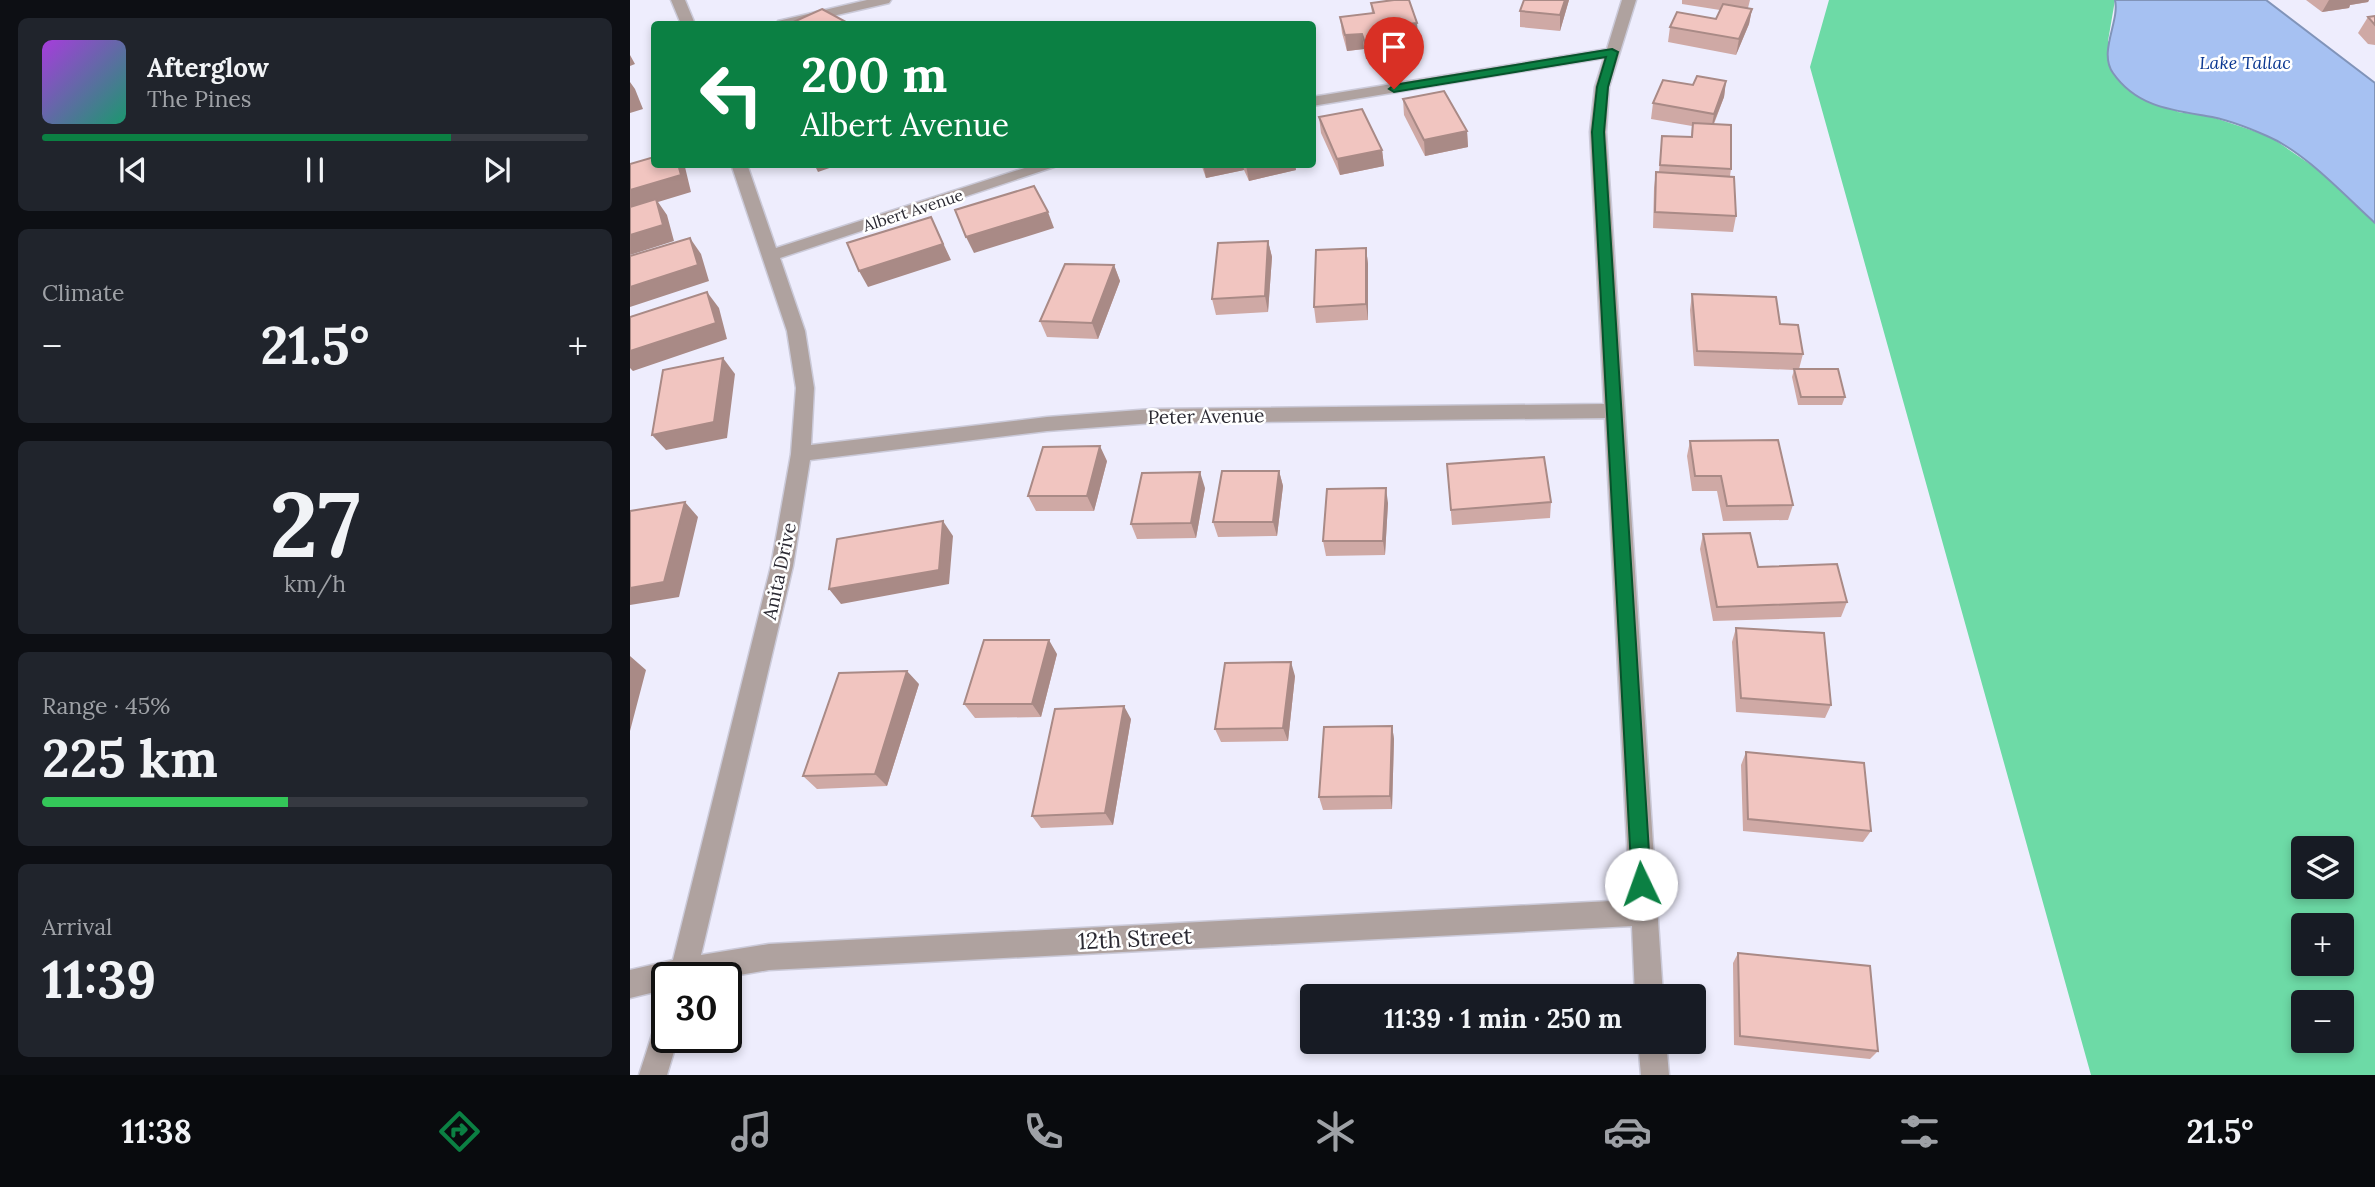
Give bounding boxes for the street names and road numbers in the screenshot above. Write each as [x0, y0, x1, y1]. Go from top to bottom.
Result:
street label: Albert Avenue [859, 184, 966, 236]
street label: Peter Avenue [1147, 403, 1265, 429]
street label: Anita Drive [757, 520, 801, 623]
street label: 12th Street [1077, 921, 1193, 955]

